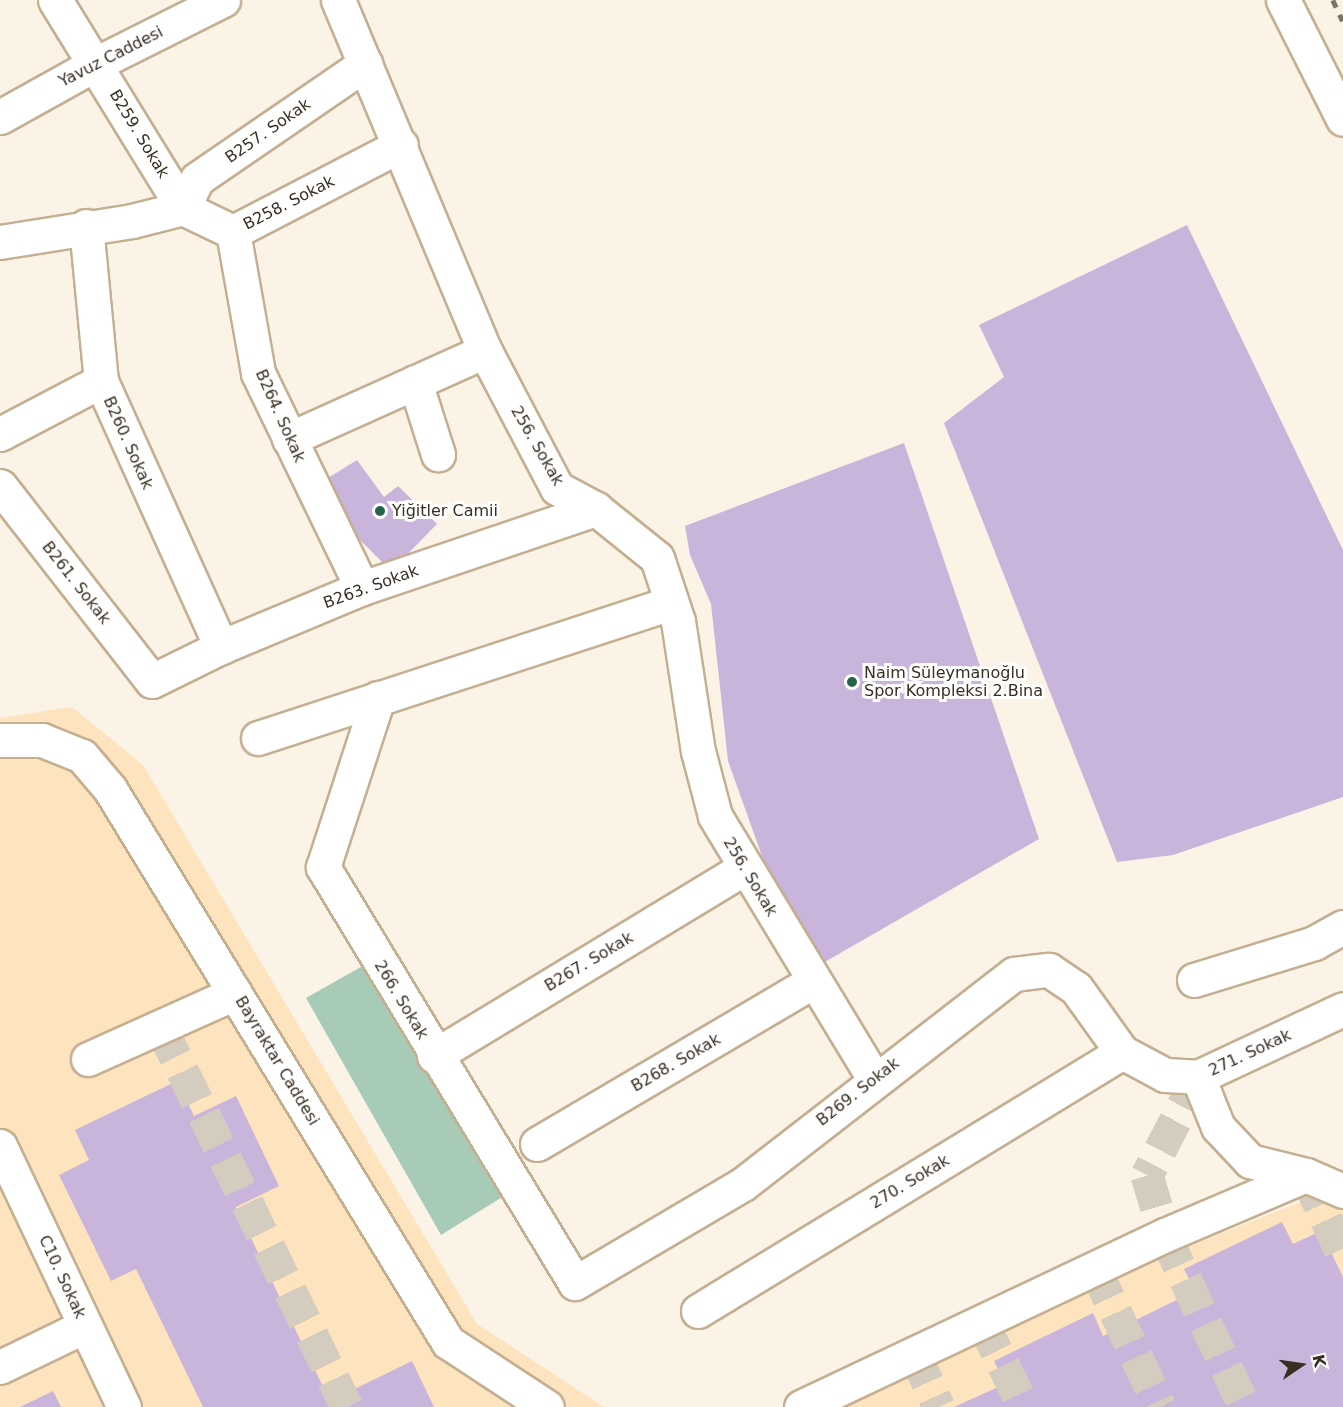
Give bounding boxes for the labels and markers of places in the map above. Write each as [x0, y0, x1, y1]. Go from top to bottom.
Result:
place label: Yiğitler Camii [392, 501, 498, 521]
marker: Yiğitler Camii [373, 504, 387, 518]
place label: Naim Süleymanoğlu Spor Kompleksi 2.Bina [864, 663, 1043, 701]
marker: Naim Süleymanoğlu Spor Kompleksi 2.Bina [845, 675, 859, 689]

